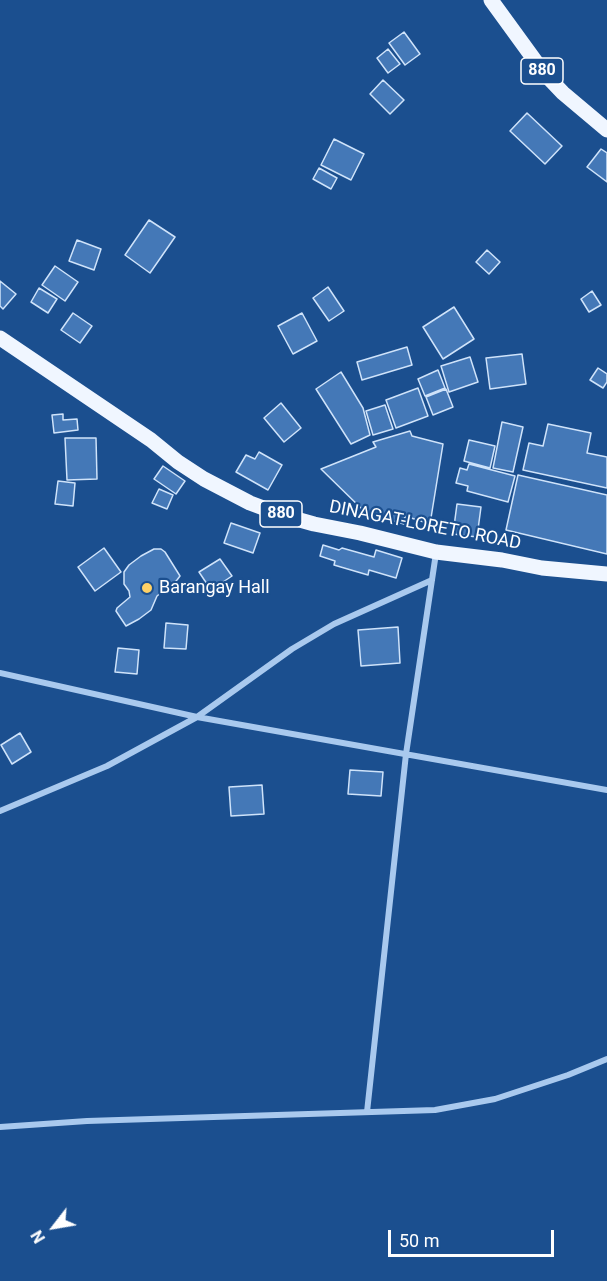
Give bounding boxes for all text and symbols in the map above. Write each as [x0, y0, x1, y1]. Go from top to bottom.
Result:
road number: 880 [521, 58, 563, 84]
street label: DINAGAT-LORETO ROAD [327, 497, 523, 555]
road number: 880 [260, 501, 302, 527]
place label: Barangay Hall [159, 577, 270, 599]
marker: Barangay Hall [140, 581, 154, 595]
north arrow [24, 1197, 84, 1257]
scale bar [391, 1218, 558, 1256]
text: N [27, 1227, 49, 1246]
text: 50 m [399, 1230, 439, 1251]

